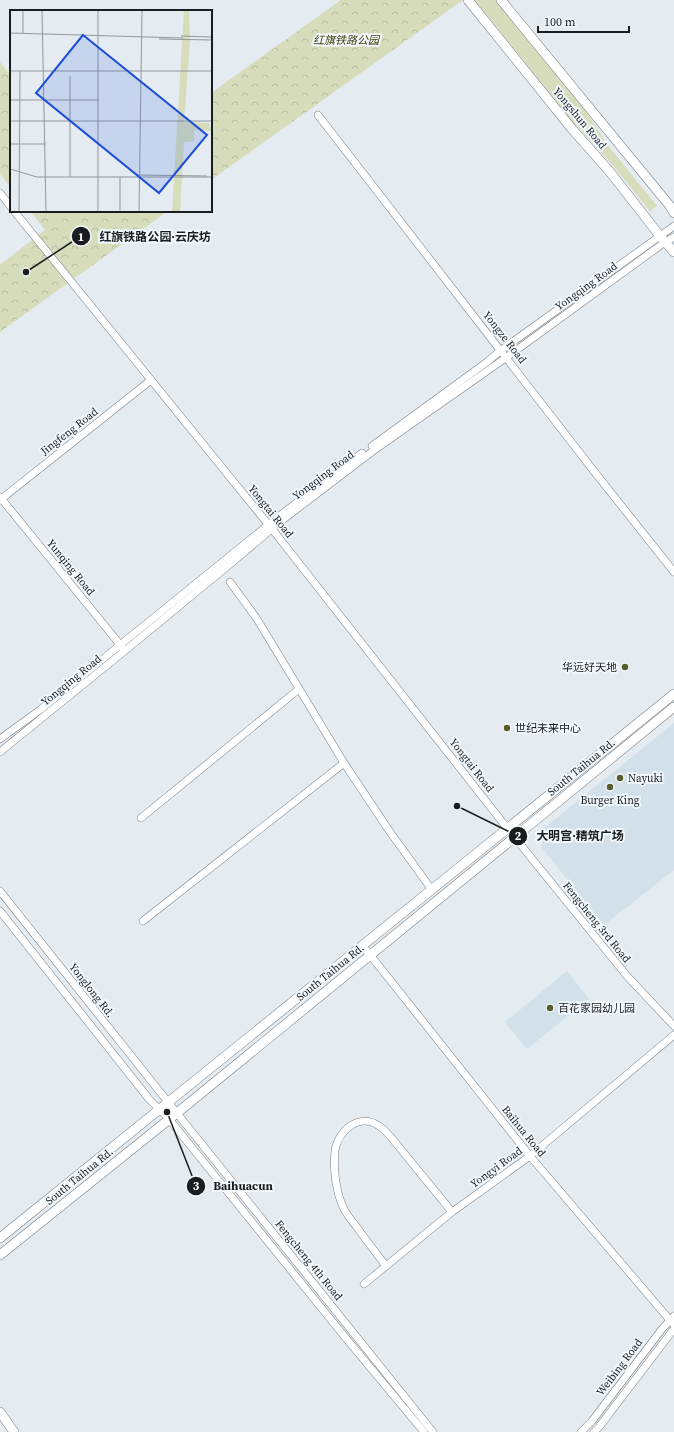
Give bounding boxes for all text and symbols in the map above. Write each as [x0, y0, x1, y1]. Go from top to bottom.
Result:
scale bar [538, 8, 629, 34]
inset map [10, 10, 212, 212]
text: 100 m [544, 14, 576, 30]
park label: 红旗铁路公园 [313, 33, 381, 48]
street label: Yongshun Road [549, 84, 610, 153]
callout: 红旗铁路公园·云庆坊 [71, 224, 218, 248]
text: 1 [78, 229, 84, 245]
text: 红旗铁路公园·云庆坊 [99, 229, 211, 245]
street label: Yongqing Road [552, 258, 621, 314]
street label: Yongze Road [479, 308, 530, 367]
street label: Jingfeng Road [37, 404, 102, 459]
street label: Yongqing Road [289, 447, 358, 504]
street label: Yongtai Road [245, 482, 297, 542]
street label: Yunqing Road [43, 536, 98, 599]
street label: Yongqing Road [38, 651, 105, 709]
place label: 华远好天地 [562, 660, 617, 675]
marker: 华远好天地 [620, 662, 630, 672]
place label: 世纪未来中心 [515, 721, 581, 736]
marker: 世纪未来中心 [502, 723, 512, 733]
street label: Yongtai Road [446, 735, 498, 796]
street label: South Taihua Rd. [544, 735, 618, 799]
place label: Nayuki [628, 771, 663, 786]
marker: Nayuki [615, 773, 625, 783]
marker: Burger King [605, 782, 615, 792]
place label: Burger King [580, 793, 640, 808]
callout: 大明宫·精筑广场 [508, 824, 632, 848]
text: 2 [515, 828, 522, 844]
text: 大明宫·精筑广场 [536, 828, 624, 844]
street label: Fengcheng 3rd Road [559, 879, 634, 966]
street label: South Taihua Rd. [293, 940, 367, 1004]
street label: Yonglong Rd. [66, 960, 118, 1021]
place label: 百花家园幼儿园 [558, 1001, 635, 1016]
marker: 百花家园幼儿园 [545, 1003, 555, 1013]
street label: Baihua Road [498, 1103, 549, 1161]
street label: Yongyi Road [467, 1143, 526, 1191]
street label: South Taihua Rd. [42, 1144, 116, 1208]
callout: Baihuacun [186, 1174, 281, 1198]
text: 3 [193, 1178, 200, 1194]
text: Baihuacun [213, 1178, 273, 1194]
street label: Fengcheng 4th Road [272, 1217, 346, 1304]
street label: Weibing Road [593, 1335, 646, 1399]

